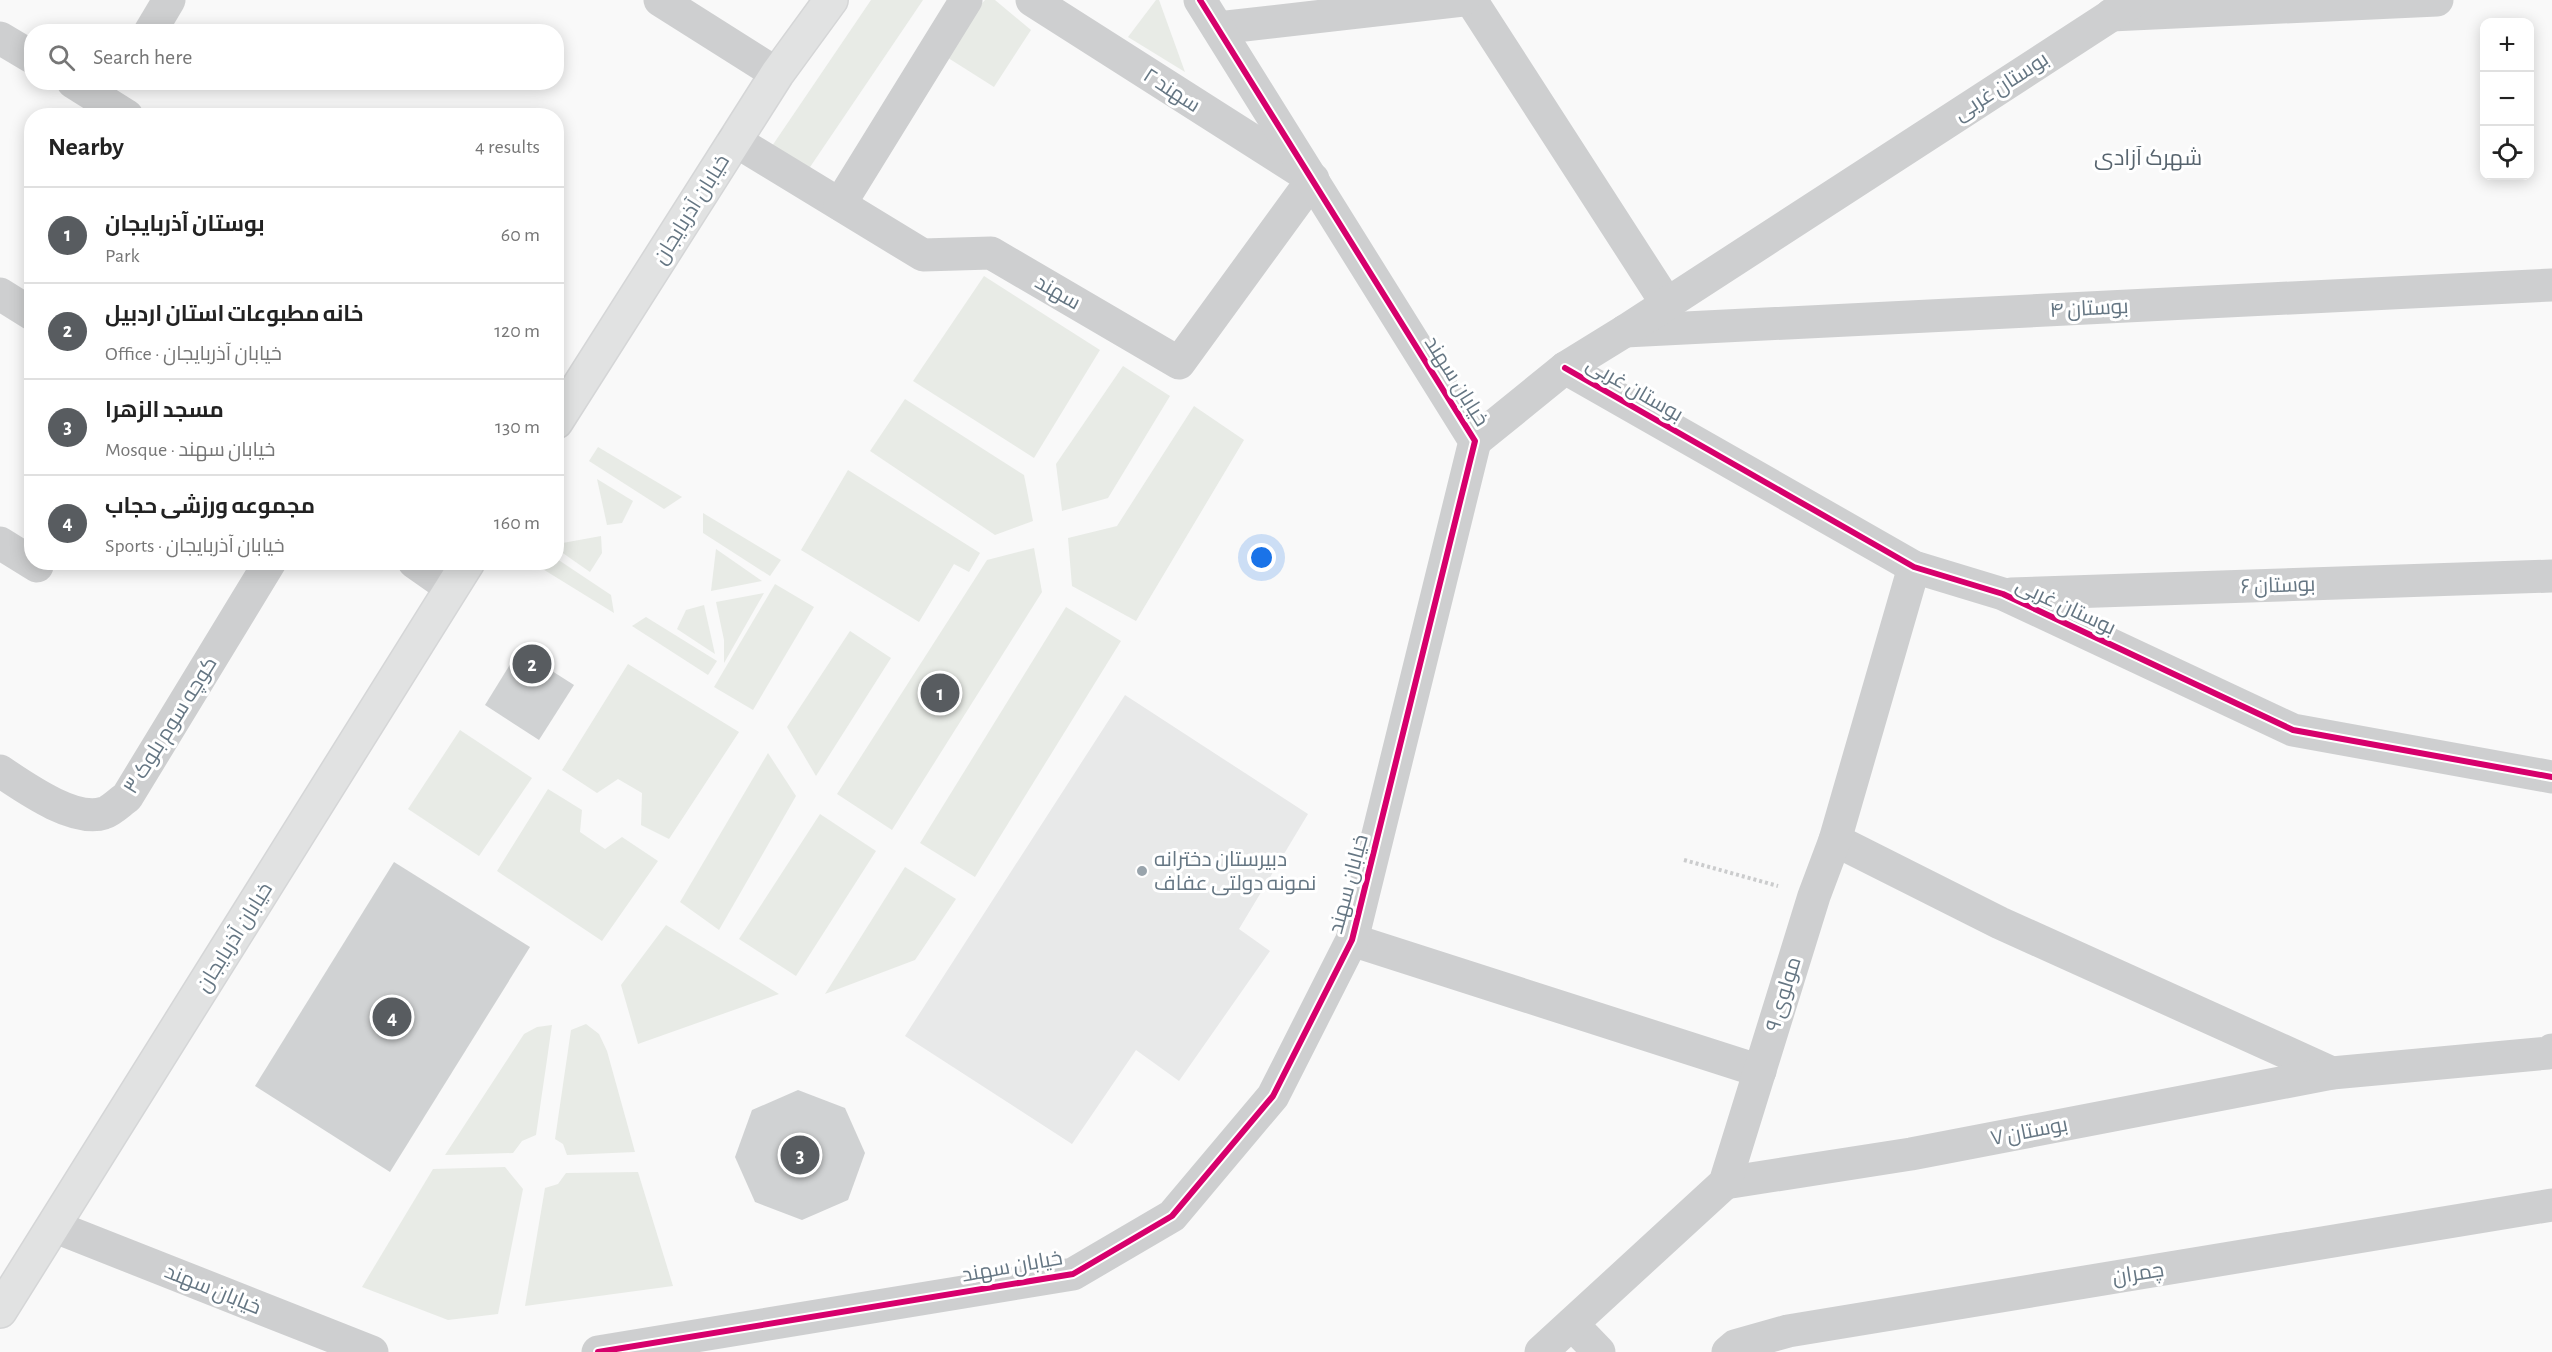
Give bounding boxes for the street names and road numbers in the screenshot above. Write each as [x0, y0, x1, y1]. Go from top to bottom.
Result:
street label: بوستان غربی [1950, 48, 2053, 126]
street label: سهند ۲ [1138, 64, 1204, 118]
street label: خیابان آذربایجان [648, 150, 735, 269]
street label: سهند [1030, 271, 1084, 315]
street label: بوستان ۴ [2049, 296, 2129, 323]
street label: خیابان سهند [1419, 332, 1492, 431]
street label: بوستان غربی [1582, 353, 1687, 427]
street label: بوستان غربی [2012, 574, 2119, 641]
street label: بوستان ۶ [2240, 574, 2316, 599]
street label: کوچه سوم بلوک ۳ [120, 653, 223, 799]
street label: خیابان سهند [1325, 832, 1374, 937]
street label: خیابان آذربایجان [191, 878, 278, 997]
street label: مولوی ۹ [1762, 954, 1807, 1034]
street label: بوستان ۷ [1989, 1114, 2070, 1151]
street label: خیابان سهند [960, 1247, 1064, 1288]
street label: چمران [2111, 1259, 2166, 1291]
street label: خیابان سهند [161, 1261, 264, 1320]

